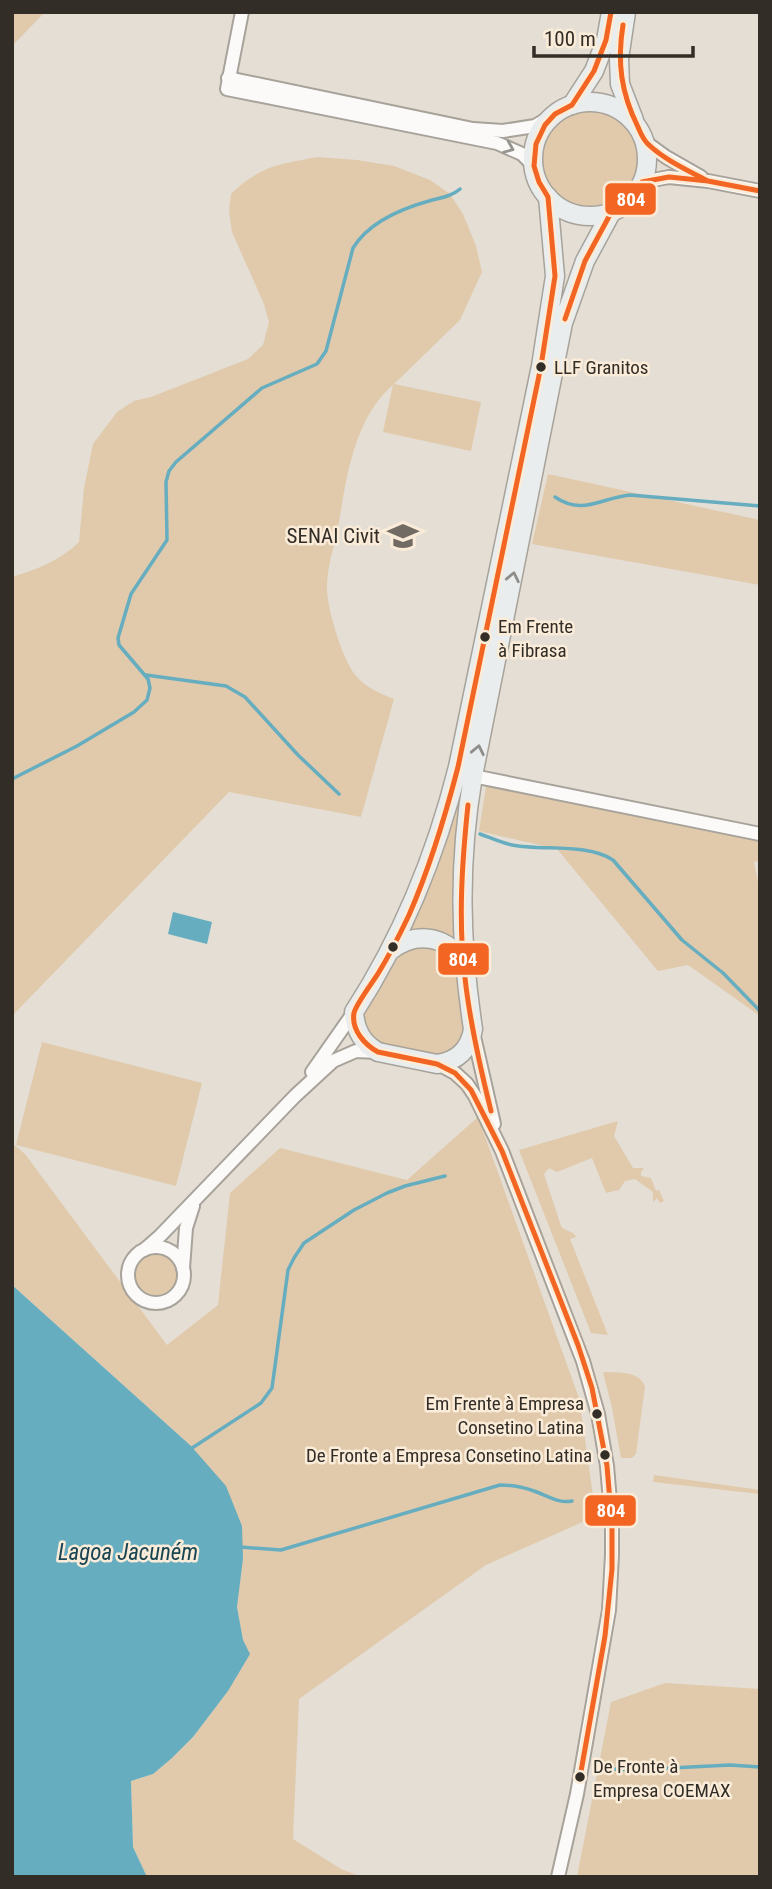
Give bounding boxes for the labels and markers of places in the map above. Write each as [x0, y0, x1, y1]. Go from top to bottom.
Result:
place label: LLF Granitos [554, 356, 649, 379]
marker: LLF Granitos [534, 360, 548, 374]
school or university icon: SENAI Civit [386, 519, 420, 553]
place label: SENAI Civit [287, 524, 380, 548]
place label: Em Frente à Fibrasa [498, 615, 573, 662]
marker: Em Frente à Fibrasa [478, 630, 492, 644]
unlabelled marker [386, 940, 400, 954]
place label: Em Frente à Empresa Consetino Latina [426, 1392, 584, 1439]
marker: Em Frente à Empresa Consetino Latina [590, 1407, 604, 1421]
place label: De Fronte a Empresa Consetino Latina [306, 1444, 592, 1467]
marker: De Fronte a Empresa Consetino Latina [598, 1448, 612, 1462]
place label: De Fronte à Empresa COEMAX [593, 1755, 730, 1802]
marker: De Fronte à Empresa COEMAX [573, 1770, 587, 1784]

